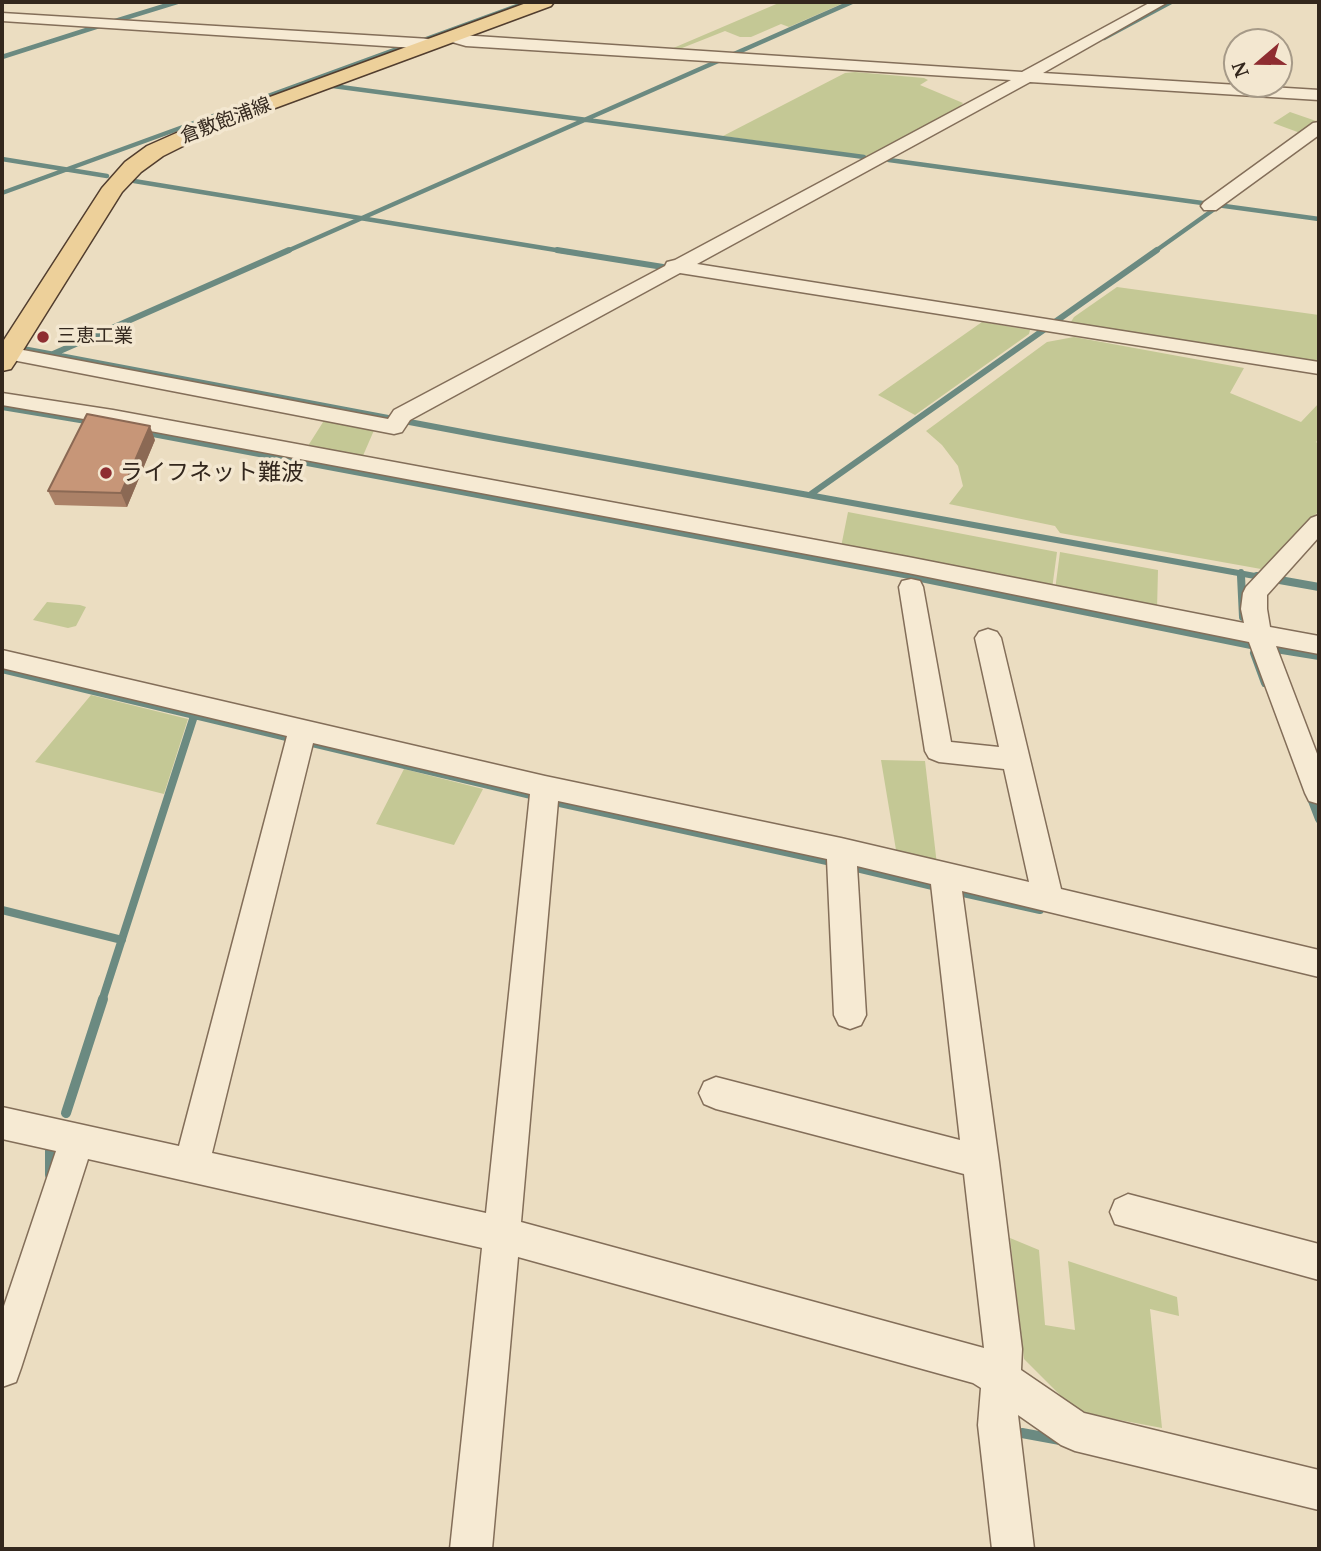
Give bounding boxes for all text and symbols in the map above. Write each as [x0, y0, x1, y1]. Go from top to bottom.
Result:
north arrow [1223, 28, 1293, 98]
text: N [1225, 58, 1255, 81]
street label: 倉敷飽浦線 [178, 93, 274, 149]
place label: 三恵工業 [57, 326, 133, 348]
marker: 三恵工業 [35, 329, 51, 345]
place label: ライフネット難波 [120, 459, 304, 487]
marker: ライフネット難波 [98, 465, 114, 481]

